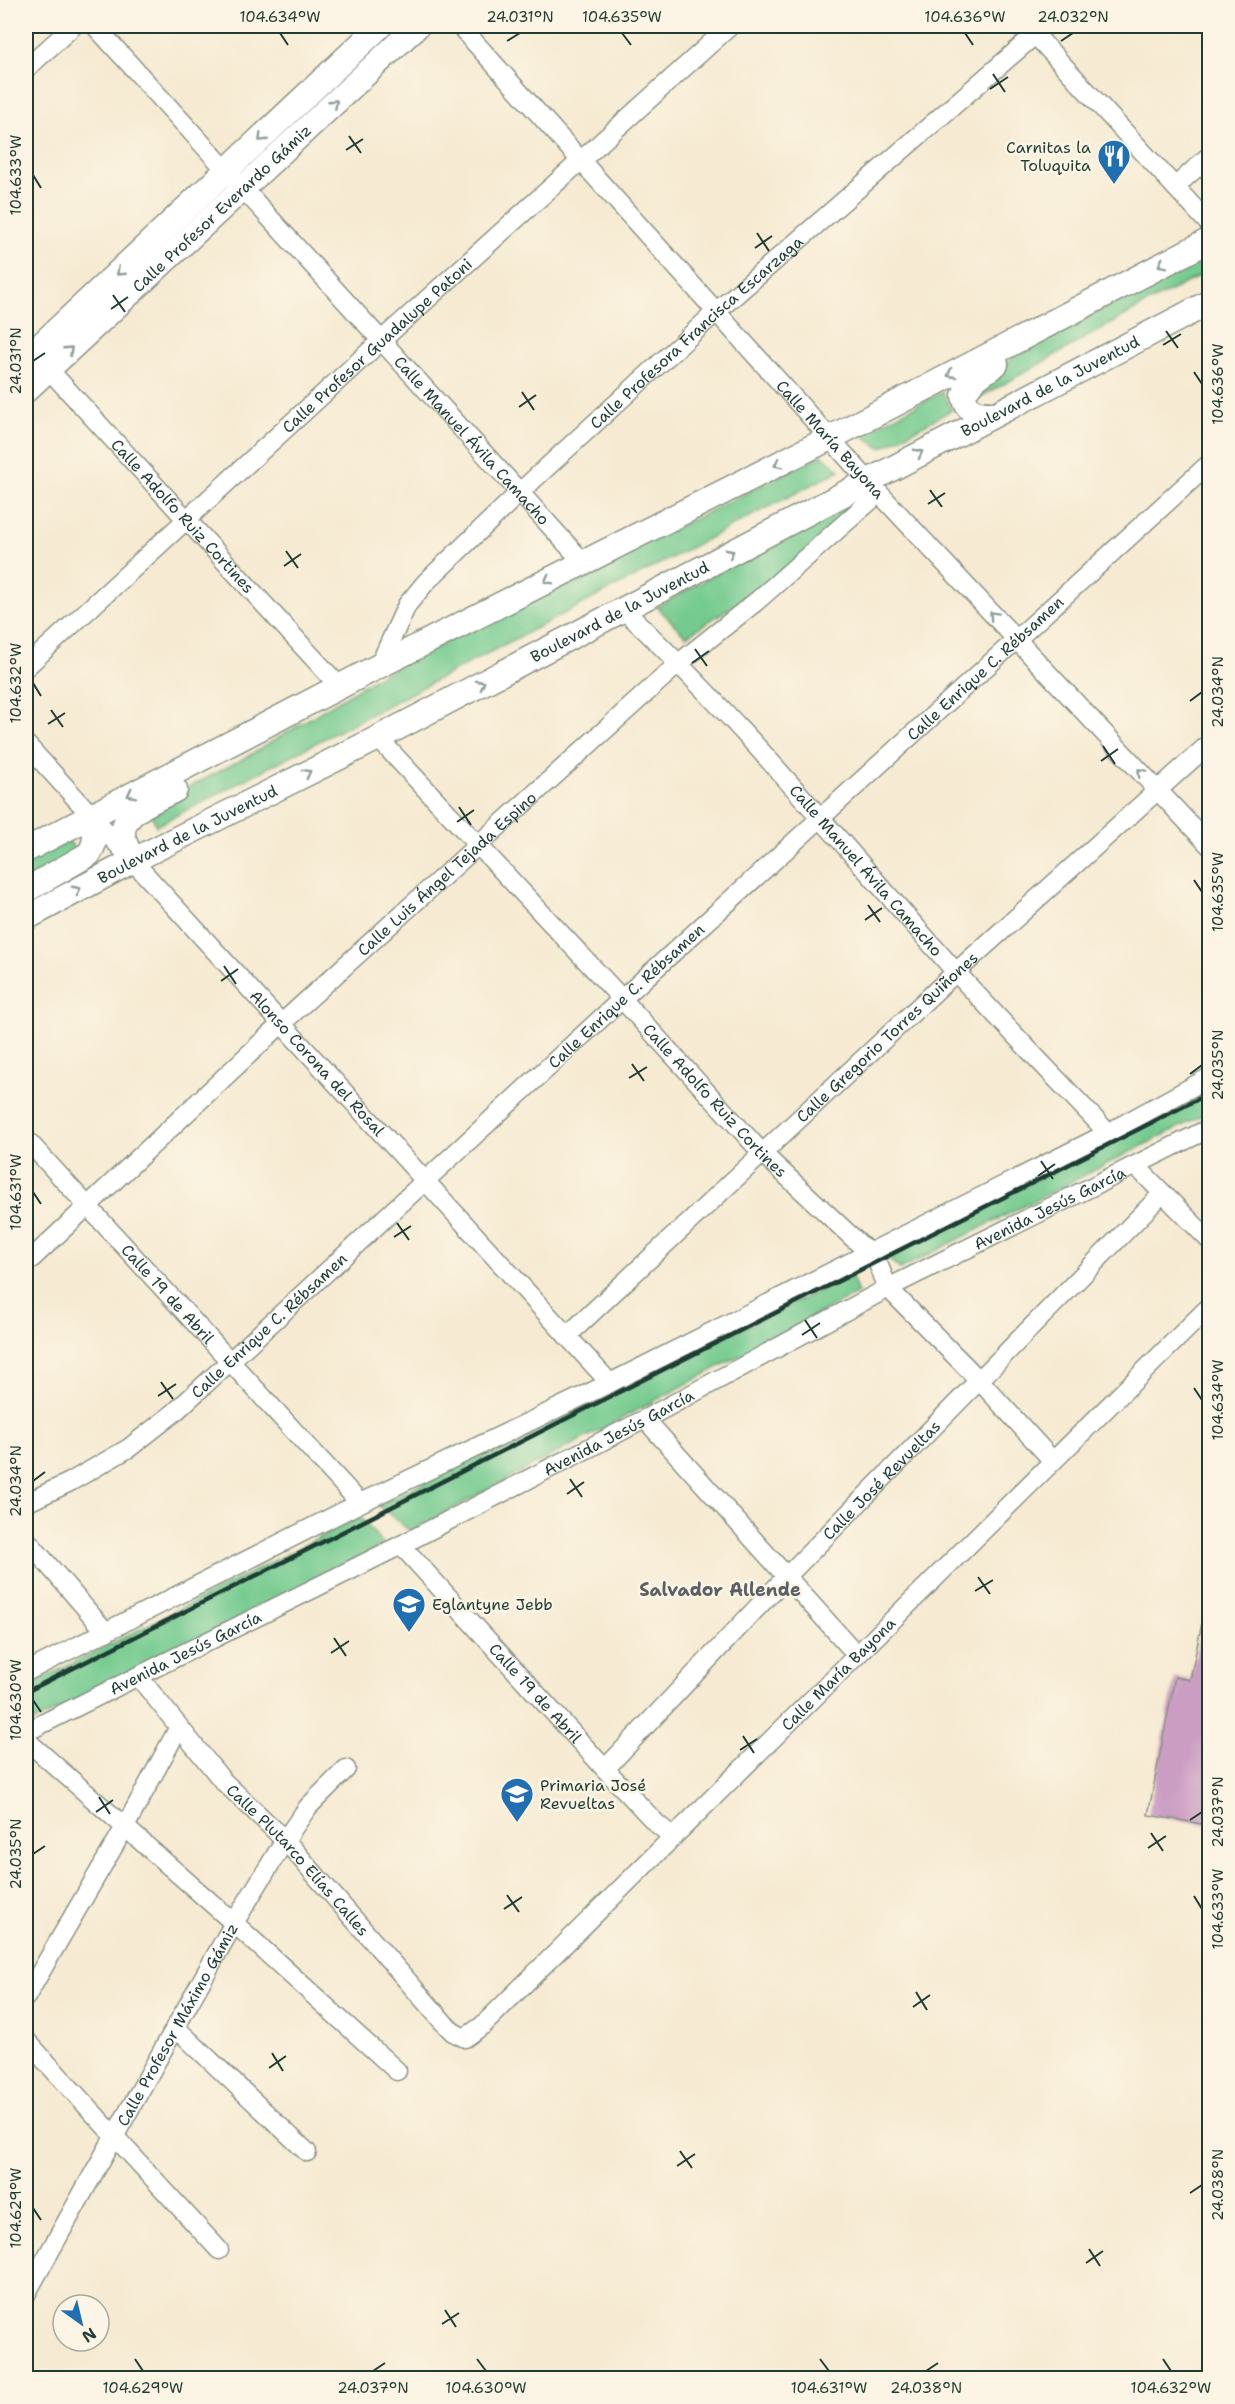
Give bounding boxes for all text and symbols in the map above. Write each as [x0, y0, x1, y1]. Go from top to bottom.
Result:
text: 104.634°W [239, 7, 321, 27]
text: 24.031°N [486, 7, 554, 27]
text: 104.635°W [582, 7, 662, 27]
text: 104.636°W [924, 7, 1006, 27]
text: 24.032°N [1037, 7, 1109, 27]
one-way arrow [328, 99, 338, 110]
street label: Calle Profesor Everardo Gámiz [127, 120, 315, 297]
one-way arrow [258, 131, 269, 142]
text: 104.633°W [6, 135, 26, 215]
place label: Carnitas la Toluquita [1006, 137, 1091, 176]
restaurant icon: Carnitas la Toluquita [1096, 138, 1132, 185]
street label: Calle Profesora Francisca Escarzaga [585, 231, 807, 433]
street label: Calle Profesor Guadalupe Patoni [277, 253, 476, 437]
one-way arrow [1157, 257, 1168, 269]
one-way arrow [116, 264, 127, 275]
text: 24.031°N [6, 327, 26, 395]
street label: Boulevard de la Juventud [957, 330, 1143, 441]
text: 104.636°W [1208, 343, 1228, 425]
one-way arrow [62, 346, 72, 357]
street label: Calle Manuel Ávila Camacho [390, 351, 554, 529]
one-way arrow [946, 367, 957, 379]
street label: Calle María Bayona [772, 375, 889, 503]
street label: Calle Adolfo Ruiz Cortines [107, 434, 259, 598]
one-way arrow [913, 449, 924, 460]
one-way arrow [774, 457, 784, 468]
one-way arrow [724, 549, 735, 560]
street label: Boulevard de la Juventud [527, 556, 712, 667]
one-way arrow [543, 573, 554, 584]
street label: Calle Enrique C. Rébsamen [902, 591, 1068, 745]
one-way arrow [989, 611, 1000, 621]
text: 104.632°W [6, 643, 26, 723]
text: 24.034°N [1208, 656, 1228, 728]
one-way arrow [474, 680, 485, 691]
one-way arrow [301, 769, 312, 780]
one-way arrow [1137, 769, 1148, 779]
street label: Boulevard de la Juventud [94, 780, 281, 888]
street label: Calle Manuel Ávila Camacho [785, 780, 947, 960]
one-way arrow [127, 787, 138, 798]
street label: Calle Luis Ángel Tejada Espino [353, 787, 541, 960]
text: 104.635°W [1208, 852, 1228, 932]
one-way arrow [71, 886, 81, 897]
street label: Calle Enrique C. Rébsamen [543, 919, 709, 1073]
street label: Calle Gregorio Torres Quiñones [792, 947, 982, 1127]
street label: Alonso Corona del Rosal [245, 985, 390, 1140]
street label: Calle Adolfo Ruiz Cortines [639, 1019, 792, 1182]
text: 24.035°N [1208, 1030, 1228, 1100]
text: 104.631°W [6, 1154, 26, 1230]
street label: Avenida Jesús García [970, 1161, 1129, 1254]
street label: Calle 19 de Abril [117, 1239, 219, 1348]
street label: Calle Enrique C. Rébsamen [186, 1248, 351, 1403]
text: 104.634°W [1208, 1359, 1228, 1441]
street label: Avenida Jesús García [540, 1384, 697, 1480]
street label: Calle José Revueltas [818, 1415, 945, 1544]
text: 24.034°N [6, 1445, 26, 1517]
district label: Salvador Allende [639, 1578, 801, 1602]
school or university icon: Eglantyne Jebb [391, 1586, 427, 1633]
place label: Eglantyne Jebb [432, 1594, 553, 1615]
street label: Avenida Jesús García [106, 1606, 265, 1699]
street label: Calle María Bayona [776, 1613, 900, 1735]
street label: Calle 19 de Abril [485, 1638, 587, 1747]
text: 104.630°W [6, 1659, 26, 1741]
place label: Primaria José Revueltas [540, 1775, 646, 1814]
school or university icon: Primaria José Revueltas [499, 1776, 535, 1823]
text: 24.037°N [1208, 1776, 1228, 1848]
street label: Calle Plutarco Elías Calles [222, 1779, 374, 1940]
text: 24.035°N [6, 1819, 26, 1889]
text: 104.633°W [1208, 1869, 1228, 1949]
street label: Calle Profesor Máximo Gámiz [112, 1919, 242, 2130]
text: 24.038°N [1208, 2149, 1228, 2221]
text: 104.629°W [6, 2168, 26, 2249]
north arrow [51, 2293, 111, 2353]
text: N [78, 2323, 100, 2347]
text: 104.629°W [103, 2378, 184, 2398]
text: 24.037°N [337, 2378, 409, 2398]
text: 104.630°W [445, 2378, 527, 2398]
text: 104.631°W [791, 2378, 867, 2398]
text: 24.038°N [890, 2378, 962, 2398]
text: 104.632°W [1131, 2378, 1211, 2398]

